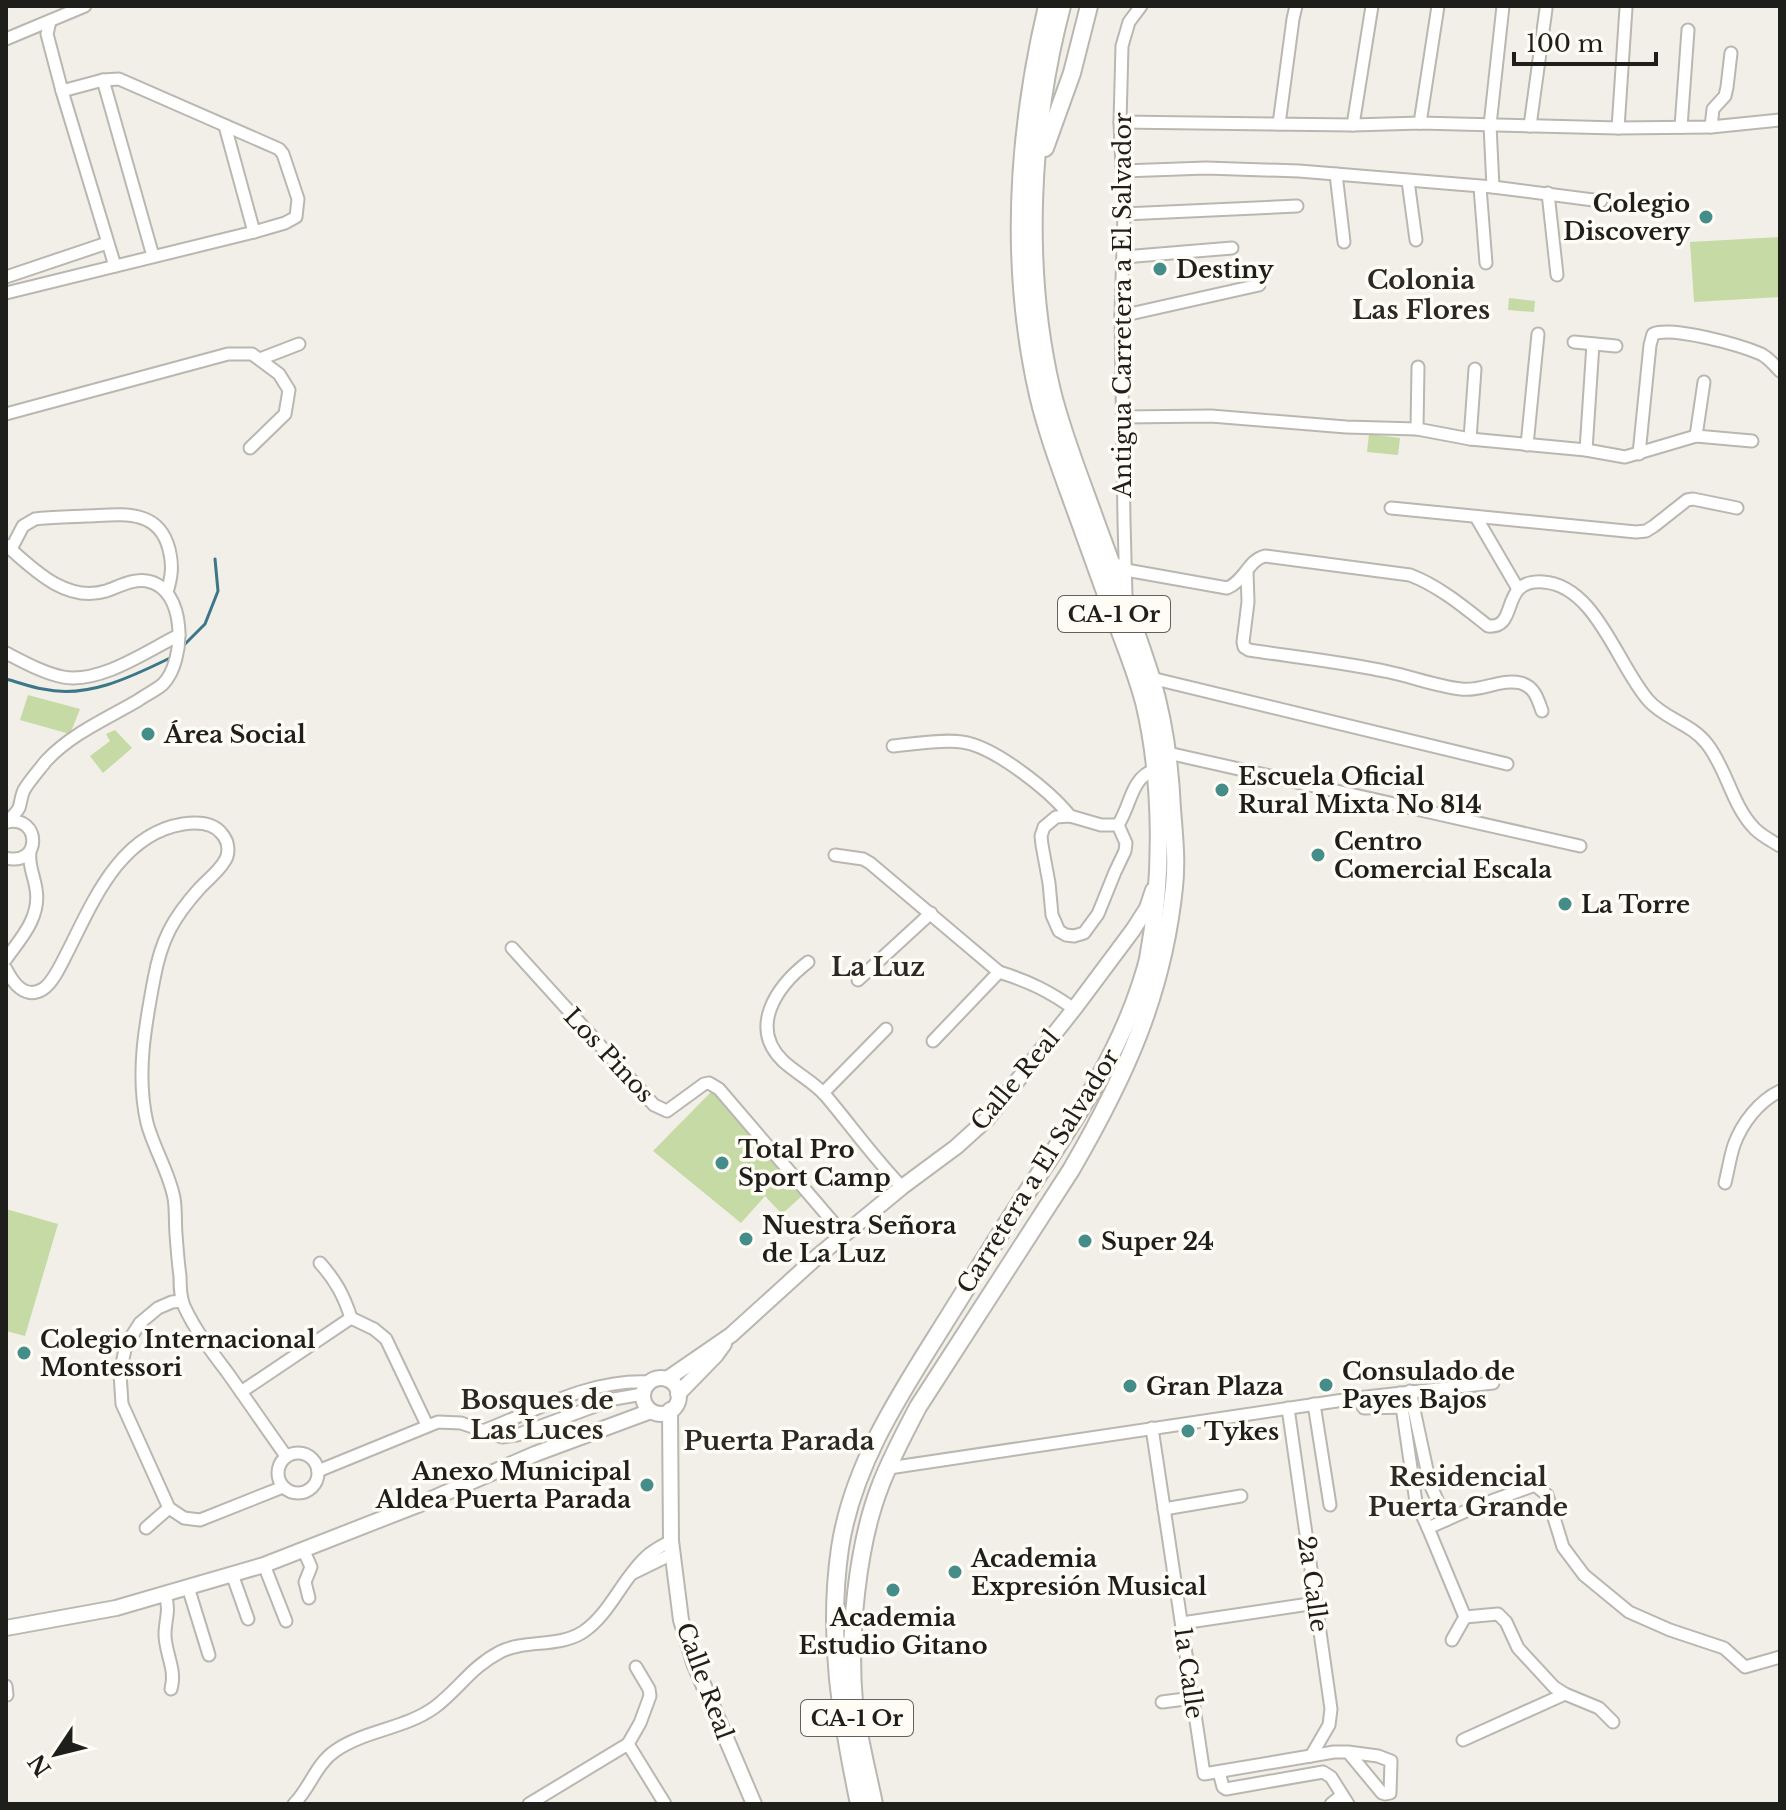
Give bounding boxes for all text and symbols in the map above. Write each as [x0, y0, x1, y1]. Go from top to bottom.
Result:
scale bar [1514, 16, 1656, 66]
text: 100 m [1526, 29, 1604, 58]
street label: Antigua Carretera a El Salvador [1108, 112, 1137, 499]
place label: Colegio Discovery [1563, 189, 1690, 246]
marker: Colegio Discovery [1697, 208, 1715, 226]
place label: Destiny [1176, 255, 1274, 284]
marker: Destiny [1151, 260, 1169, 278]
district label: Colonia Las Flores [1352, 264, 1490, 326]
road number: CA-1 Or [1058, 596, 1170, 632]
place label: Área Social [163, 720, 306, 749]
marker: Área Social [139, 725, 157, 743]
place label: Escuela Oficial Rural Mixta No 814 [1238, 762, 1482, 819]
marker: Escuela Oficial Rural Mixta No 814 [1213, 781, 1231, 799]
place label: Centro Comercial Escala [1334, 827, 1552, 884]
marker: Centro Comercial Escala [1309, 846, 1327, 864]
place label: La Torre [1581, 890, 1690, 919]
marker: La Torre [1556, 895, 1574, 913]
district label: La Luz [831, 951, 925, 983]
street label: Los Pinos [558, 1002, 660, 1108]
street label: Calle Real [965, 1024, 1066, 1136]
street label: Carretera a El Salvador [951, 1043, 1125, 1299]
place label: Total Pro Sport Camp [738, 1135, 891, 1192]
marker: Total Pro Sport Camp [713, 1154, 731, 1172]
place label: Nuestra Señora de La Luz [762, 1211, 957, 1268]
place label: Super 24 [1101, 1227, 1214, 1256]
marker: Nuestra Señora de La Luz [737, 1230, 755, 1248]
marker: Super 24 [1076, 1232, 1094, 1250]
place label: Colegio Internacional Montessori [40, 1325, 316, 1382]
marker: Colegio Internacional Montessori [15, 1344, 33, 1362]
place label: Consulado de Payes Bajos [1342, 1357, 1515, 1414]
place label: Gran Plaza [1146, 1372, 1284, 1401]
marker: Consulado de Payes Bajos [1317, 1376, 1335, 1394]
marker: Gran Plaza [1121, 1377, 1139, 1395]
district label: Bosques de Las Luces [460, 1384, 614, 1446]
place label: Tykes [1204, 1417, 1279, 1446]
marker: Tykes [1179, 1422, 1197, 1440]
district label: Puerta Parada [683, 1425, 875, 1457]
place label: Anexo Municipal Aldea Puerta Parada [375, 1457, 631, 1514]
district label: Residencial Puerta Grande [1368, 1461, 1568, 1523]
marker: Anexo Municipal Aldea Puerta Parada [638, 1476, 656, 1494]
street label: 2a Calle [1292, 1534, 1334, 1634]
place label: Academia Expresión Musical [970, 1544, 1207, 1601]
marker: Academia Expresión Musical [946, 1563, 964, 1581]
marker: Academia Estudio Gitano [884, 1581, 902, 1599]
place label: Academia Estudio Gitano [798, 1603, 988, 1660]
street label: Calle Real [670, 1619, 740, 1744]
street label: 1a Calle [1168, 1625, 1210, 1721]
road number: CA-1 Or [801, 1700, 913, 1736]
north arrow [16, 1714, 96, 1794]
text: N [23, 1749, 57, 1781]

